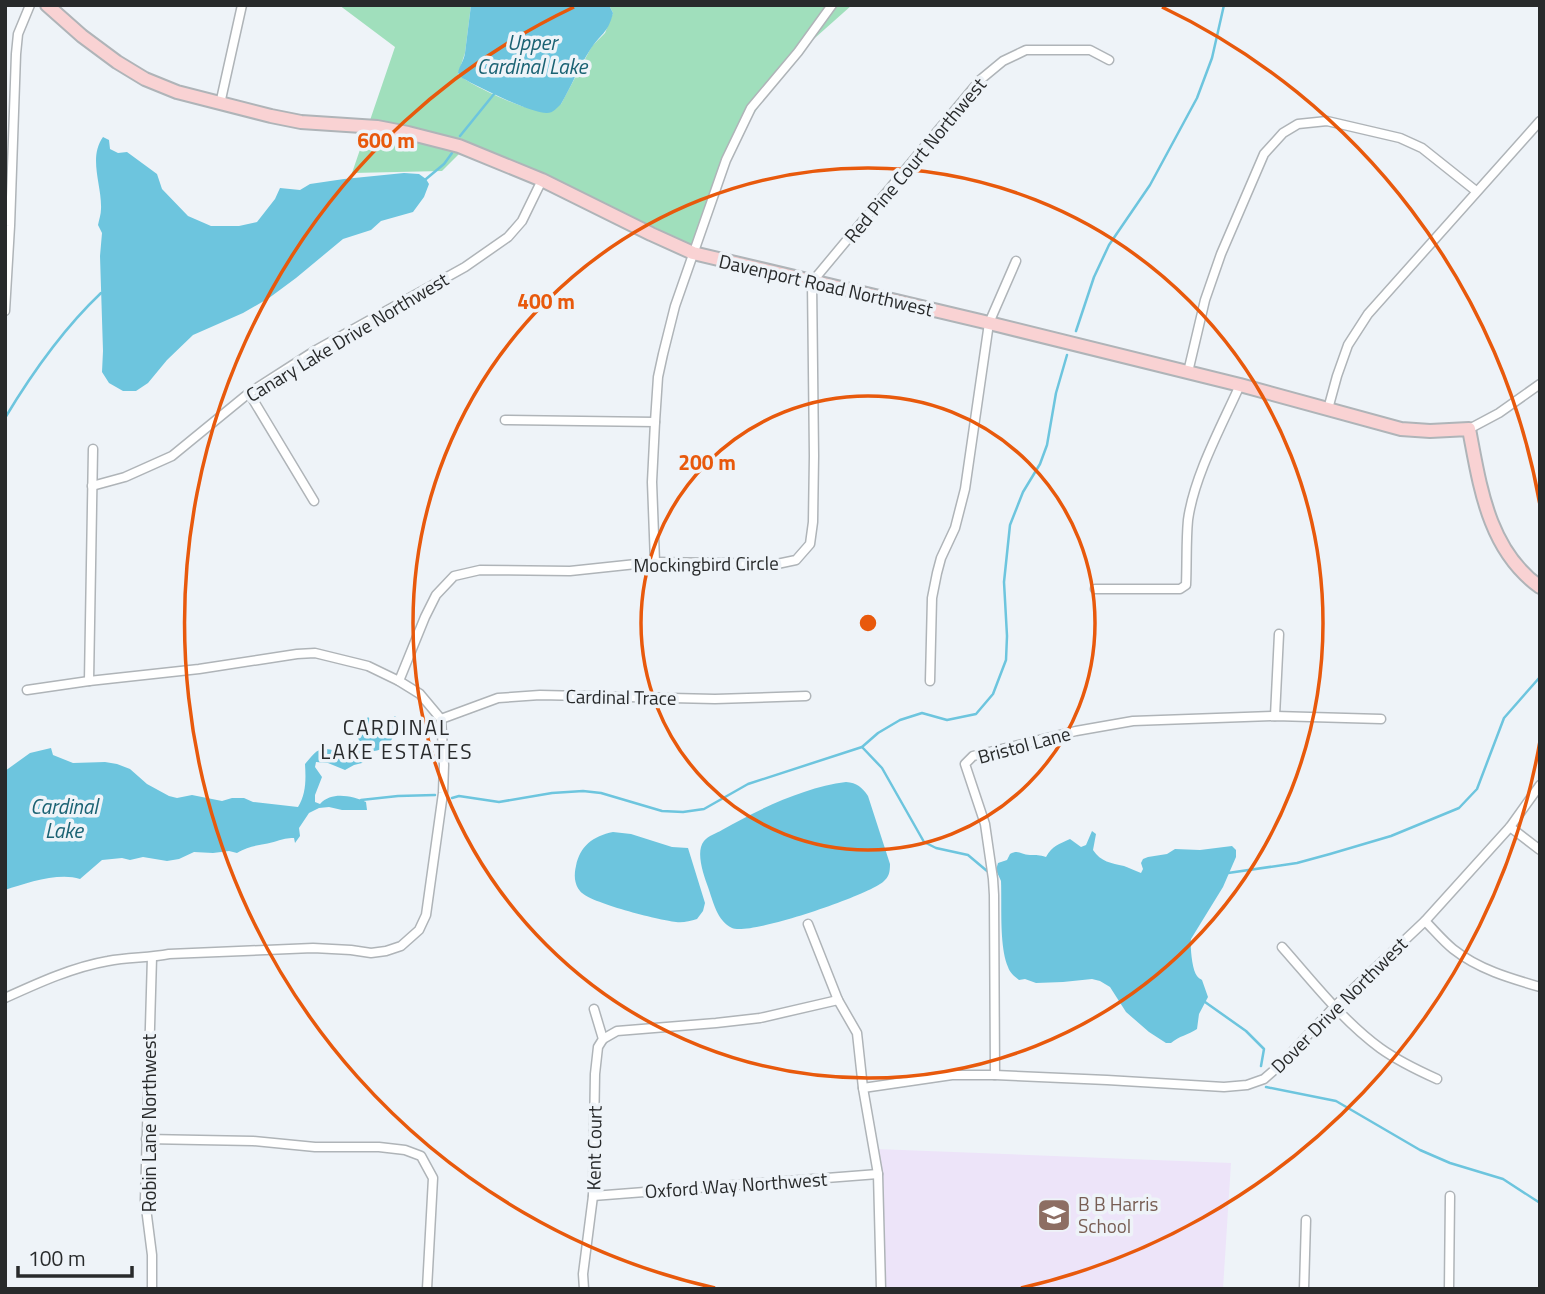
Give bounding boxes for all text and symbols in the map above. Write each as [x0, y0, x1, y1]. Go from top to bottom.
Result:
water label: Upper Cardinal Lake [477, 26, 588, 82]
street label: Red Pine Court Northwest [837, 70, 993, 249]
text: 600 m [357, 124, 415, 156]
street label: Davenport Road Northwest [716, 246, 936, 323]
street label: Canary Lake Drive Northwest [240, 264, 454, 409]
text: 400 m [517, 285, 575, 317]
text: 200 m [678, 446, 736, 478]
street label: Mockingbird Circle [633, 548, 779, 579]
centre of rings [856, 611, 880, 635]
street label: Cardinal Trace [565, 681, 677, 712]
district label: CARDINAL LAKE ESTATES [320, 711, 474, 767]
street label: Bristol Lane [974, 718, 1073, 771]
water label: Cardinal Lake [30, 790, 100, 846]
street label: Dover Drive Northwest [1264, 930, 1414, 1080]
street label: Robin Lane Northwest [134, 1034, 163, 1212]
street label: Kent Court [578, 1105, 609, 1191]
street label: Oxford Way Northwest [644, 1164, 828, 1205]
place label: B B Harris School [1078, 1189, 1158, 1240]
school or university icon: B B Harris School [1035, 1196, 1073, 1234]
scale bar [18, 1234, 131, 1278]
text: 100 m [28, 1242, 85, 1274]

